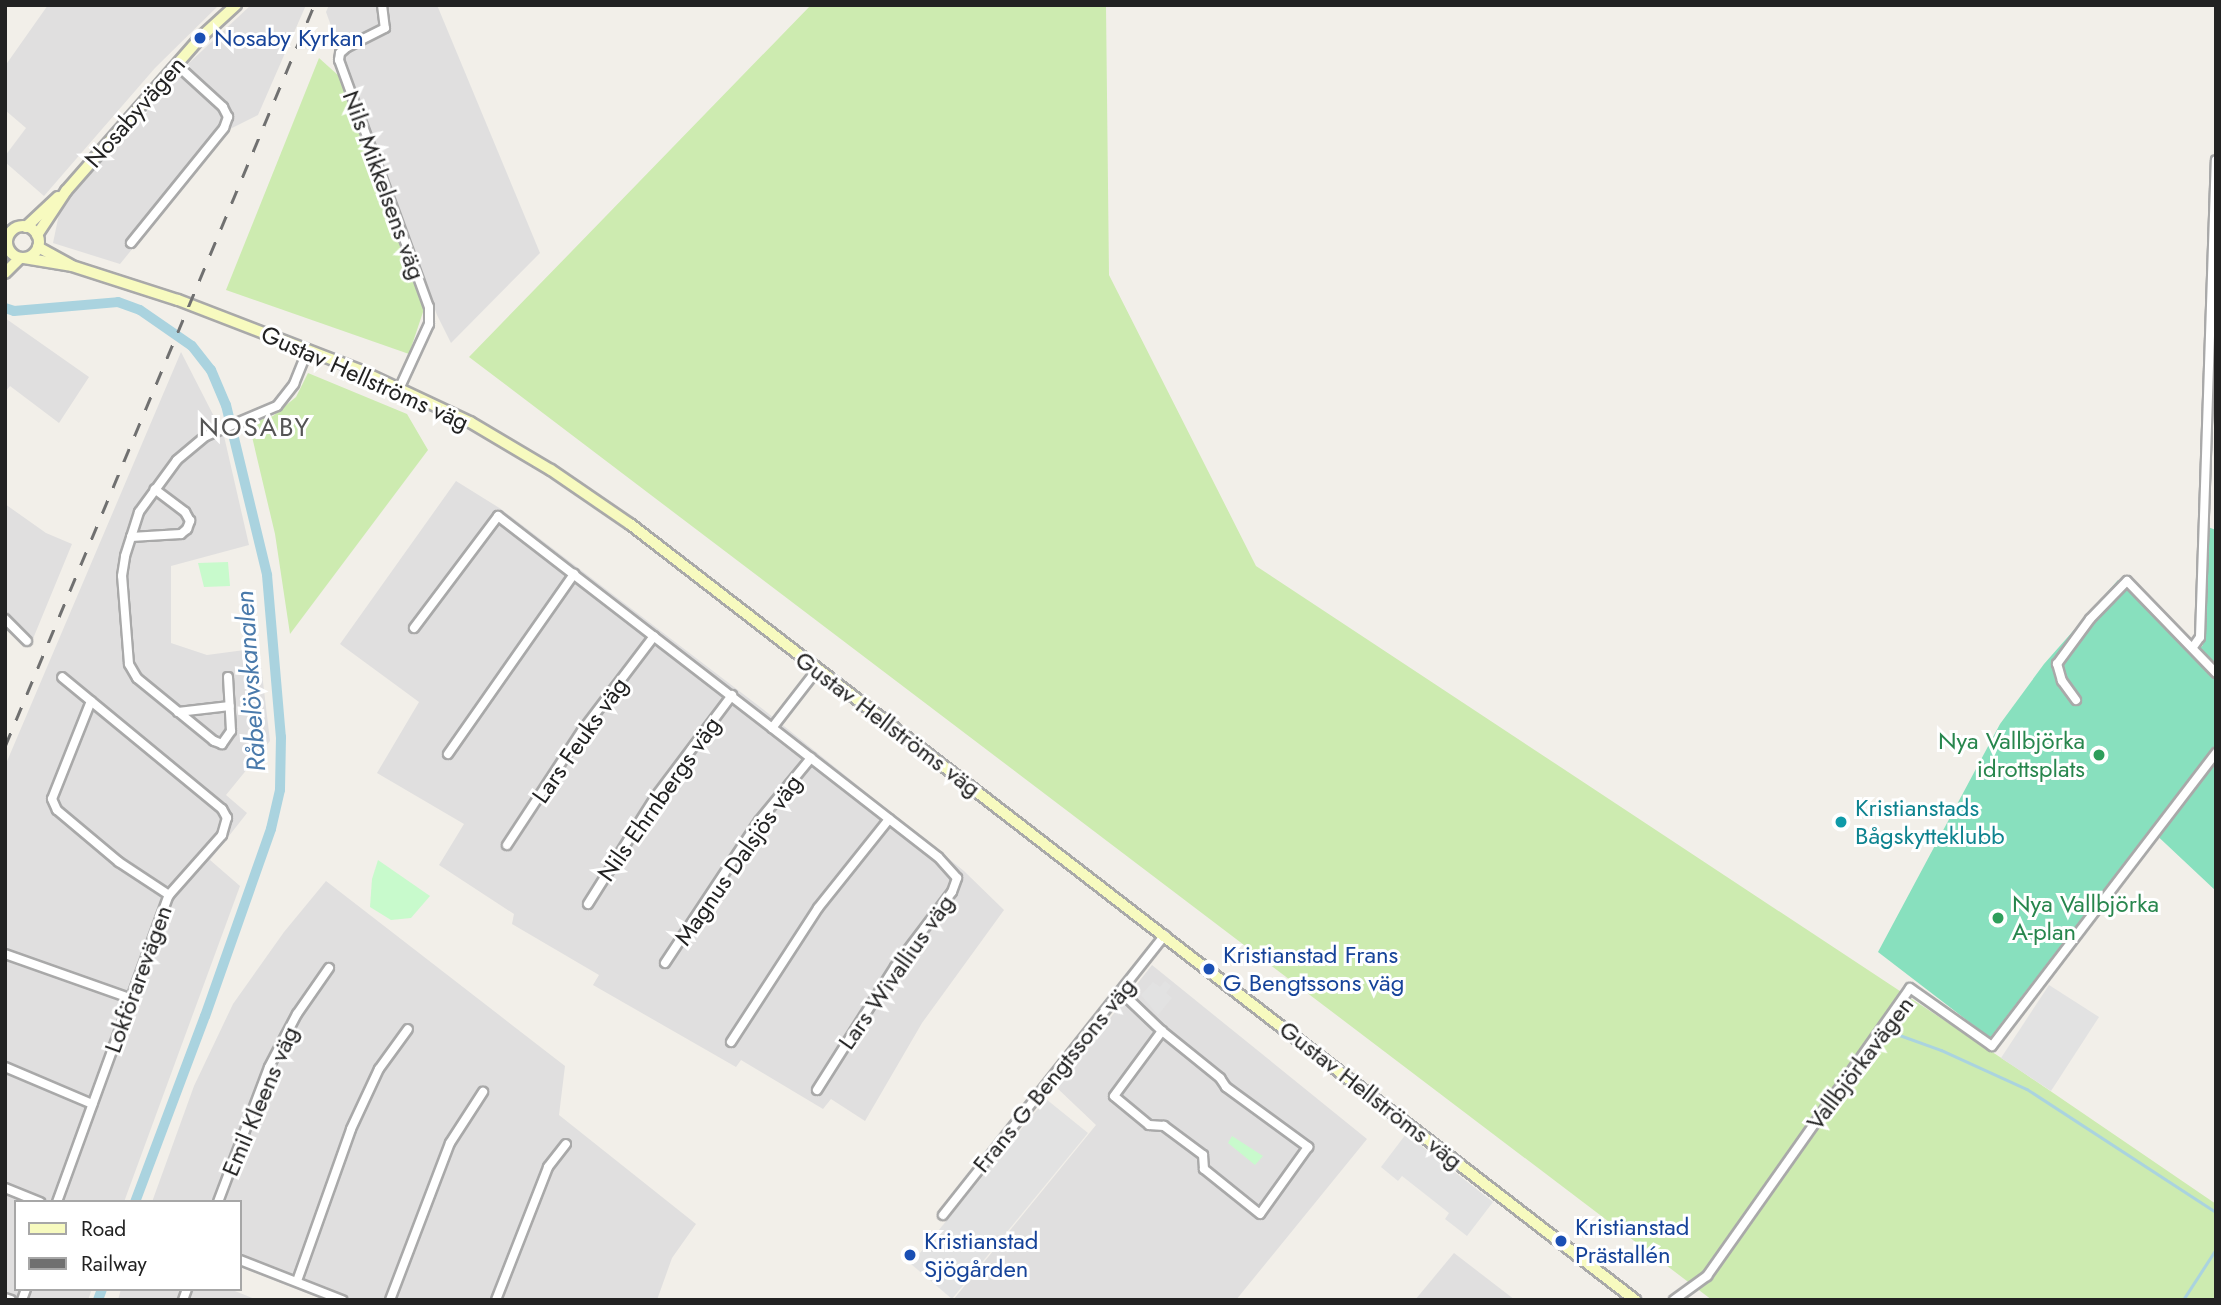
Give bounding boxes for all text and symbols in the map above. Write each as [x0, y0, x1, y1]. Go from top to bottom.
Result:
place label: Nosaby Kyrkan [214, 24, 364, 52]
marker: Nosaby Kyrkan [192, 30, 208, 46]
street label: Nosabyvägen [79, 50, 191, 174]
street label: Nils Mikkelsens väg [336, 87, 432, 283]
street label: Gustav Hellströms väg [257, 319, 473, 437]
district label: NOSABY [200, 412, 310, 444]
water label: Råbelövskanalen [229, 589, 273, 773]
street label: Gustav Hellströms väg [790, 645, 986, 803]
street label: Lars Feuks väg [526, 672, 634, 808]
street label: Nils Ehrnbergs väg [592, 711, 726, 887]
place label: Nya Vallbjörka idrottsplats [1938, 727, 2085, 783]
marker: Nya Vallbjörka idrottsplats [2091, 747, 2107, 763]
street label: Magnus Dalsjös väg [668, 769, 808, 951]
place label: Kristianstads Bågskytteklubb [1855, 794, 2005, 850]
marker: Kristianstads Bågskytteklubb [1833, 814, 1849, 830]
street label: Lars Wivallius väg [832, 889, 960, 1055]
place label: Nya Vallbjörka A-plan [2012, 890, 2159, 946]
street label: Lokförarevägen [98, 901, 178, 1057]
marker: Nya Vallbjörka A-plan [1990, 910, 2006, 926]
place label: Kristianstad Frans G Bengtssons väg [1223, 941, 1404, 997]
marker: Kristianstad Frans G Bengtssons väg [1201, 961, 1217, 977]
street label: Frans G Bengtssons väg [967, 972, 1141, 1178]
street label: Vallbjörkavägen [1800, 990, 1920, 1136]
street label: Gustav Hellströms väg [1274, 1015, 1468, 1175]
street label: Emil Kleens väg [215, 1022, 305, 1180]
legend [14, 1200, 242, 1291]
place label: Kristianstad Prästallén [1575, 1213, 1690, 1269]
text: Road [81, 1214, 126, 1244]
place label: Kristianstad Sjögården [924, 1227, 1039, 1283]
marker: Kristianstad Prästallén [1553, 1233, 1569, 1249]
marker: Kristianstad Sjögården [902, 1247, 918, 1263]
text: Railway [81, 1249, 147, 1279]

